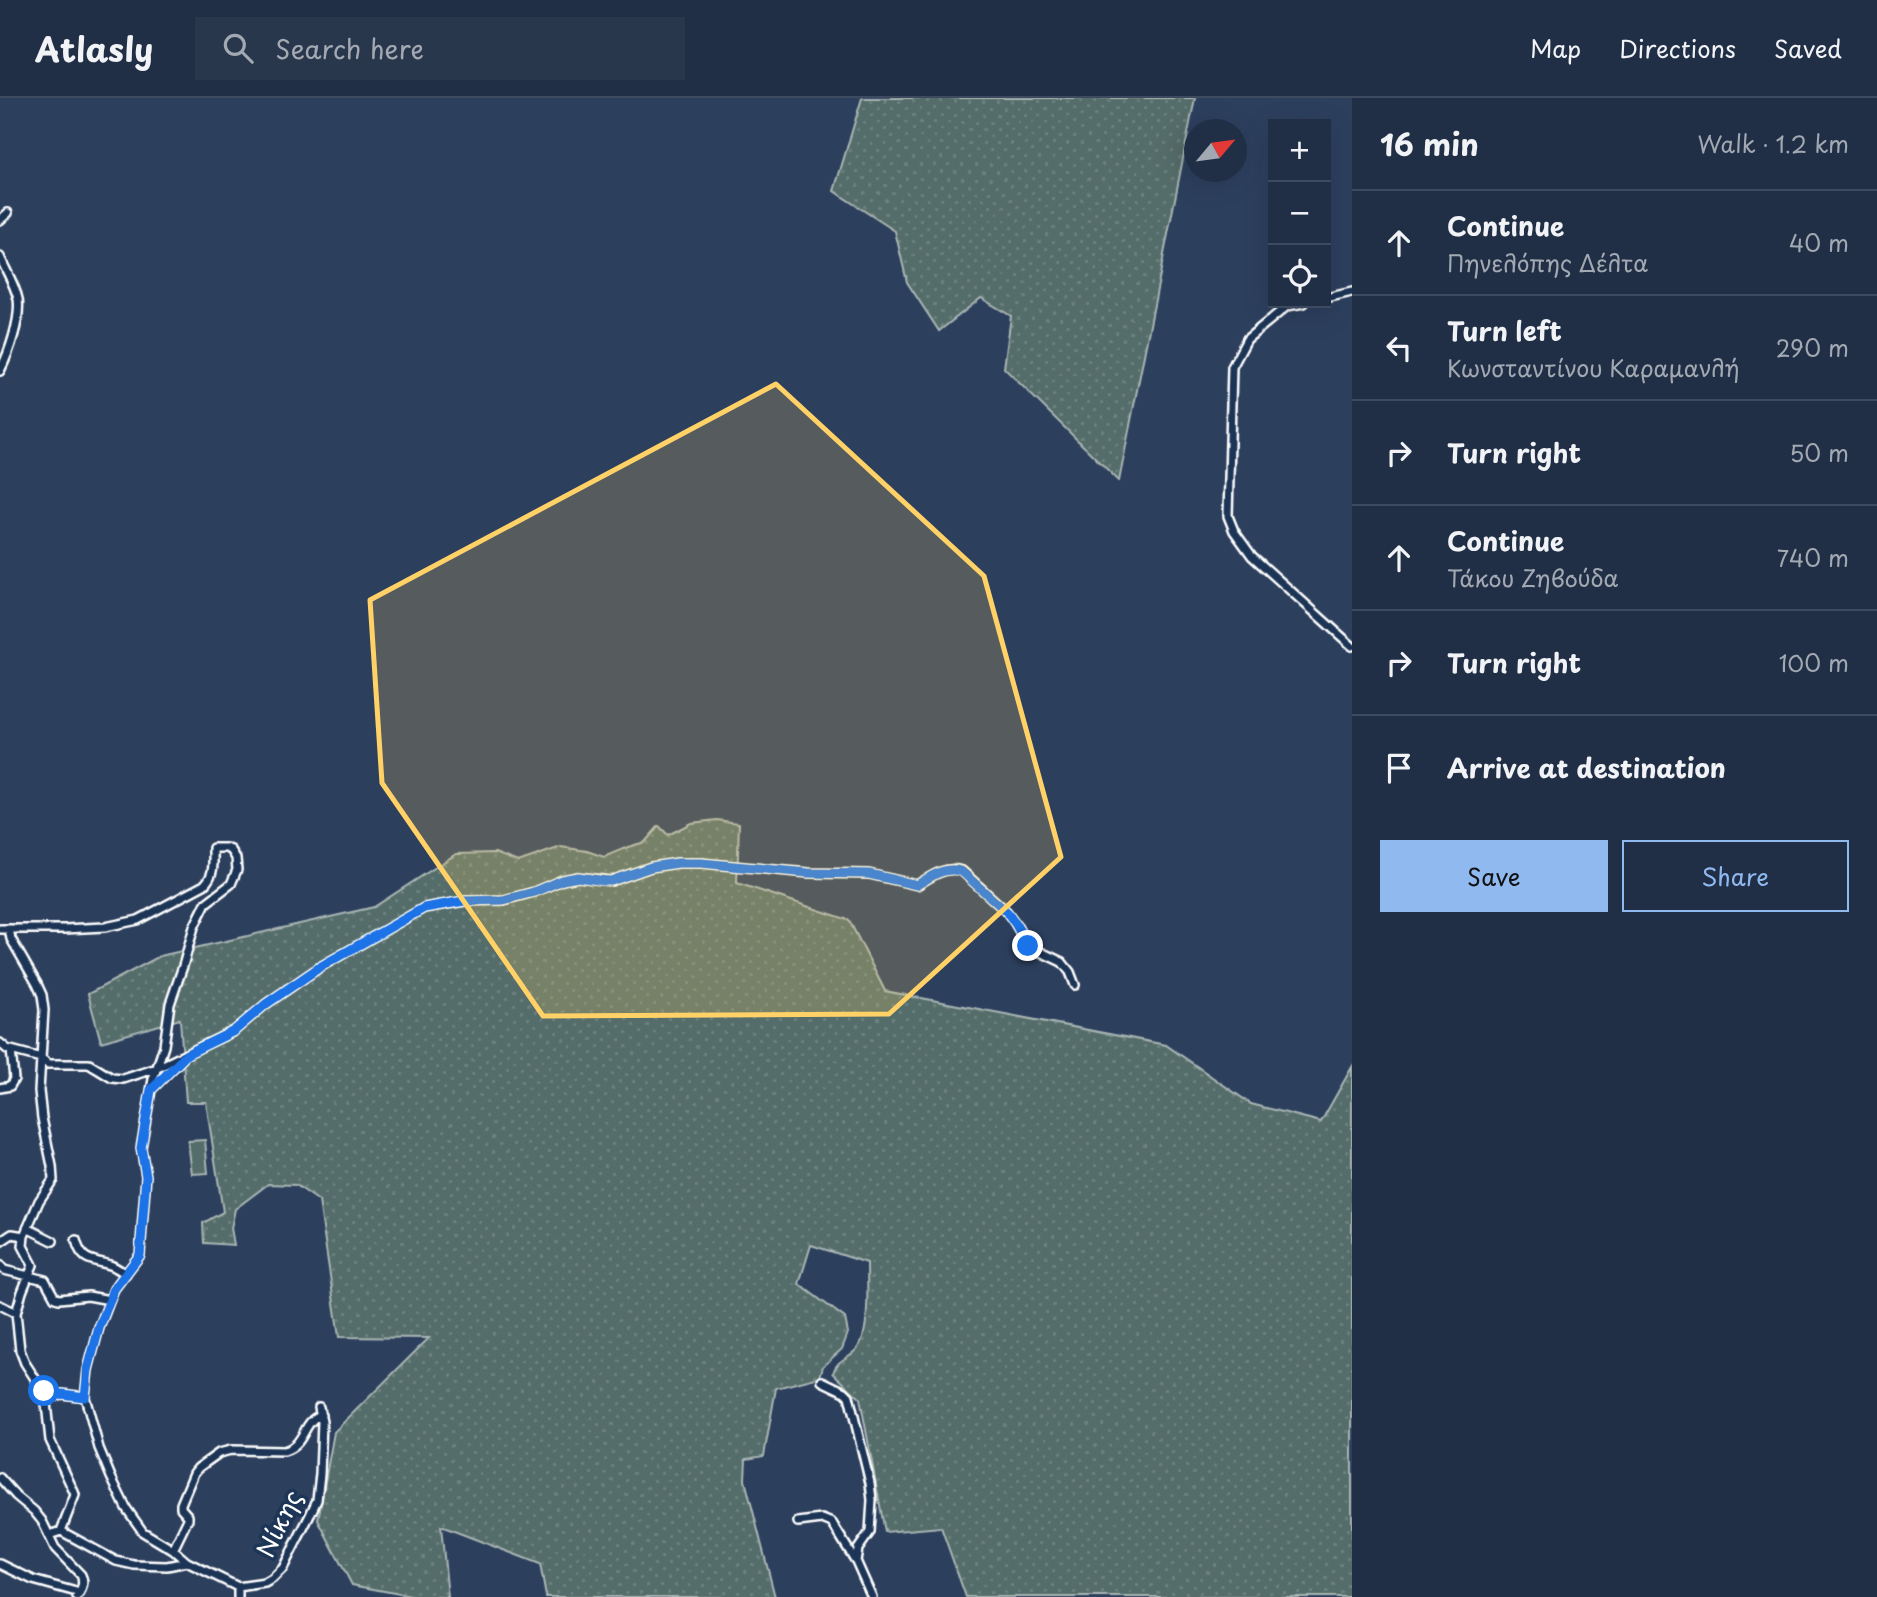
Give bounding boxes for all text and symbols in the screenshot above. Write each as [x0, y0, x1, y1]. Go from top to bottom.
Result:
search box [195, 17, 685, 80]
text: Atlasly [35, 23, 153, 73]
icon: search [219, 29, 257, 67]
text: Search here [275, 29, 424, 68]
text: Map [1530, 30, 1581, 66]
text: Directions [1619, 30, 1736, 66]
text: Saved [1774, 30, 1842, 66]
north arrow [1184, 119, 1247, 182]
map controls [1268, 119, 1331, 308]
button: + [1268, 119, 1331, 182]
text: 16 min [1380, 121, 1479, 166]
text: Walk · 1.2 km [1697, 126, 1849, 161]
button: − [1268, 182, 1331, 245]
text: Continue [1447, 206, 1564, 245]
icon: ahead [1380, 224, 1418, 262]
text: 40 m [1789, 225, 1849, 260]
button: locate [1268, 245, 1331, 308]
text: Πηνελόπης Δέλτα [1447, 245, 1648, 280]
text: Turn left [1447, 311, 1562, 350]
icon: left [1380, 329, 1418, 367]
text: 290 m [1776, 330, 1849, 365]
text: Κωνσταντίνου Καραμανλή [1447, 350, 1740, 385]
text: Turn right [1447, 433, 1581, 472]
icon: right [1380, 434, 1418, 472]
text: 50 m [1789, 435, 1849, 470]
text: Continue [1447, 521, 1564, 560]
icon: ahead [1380, 539, 1418, 577]
text: 740 m [1777, 540, 1849, 575]
text: Τάκου Ζηβούδα [1447, 560, 1619, 595]
text: Turn right [1447, 643, 1581, 682]
icon: right [1380, 644, 1418, 682]
text: 100 m [1779, 645, 1849, 680]
text: Arrive at destination [1447, 748, 1726, 787]
icon: arrive [1380, 749, 1418, 787]
button: Save [1380, 840, 1608, 912]
button: Share [1622, 840, 1849, 912]
route end [1012, 930, 1043, 961]
route start [28, 1375, 59, 1406]
street label: Νίκης [247, 1484, 310, 1563]

